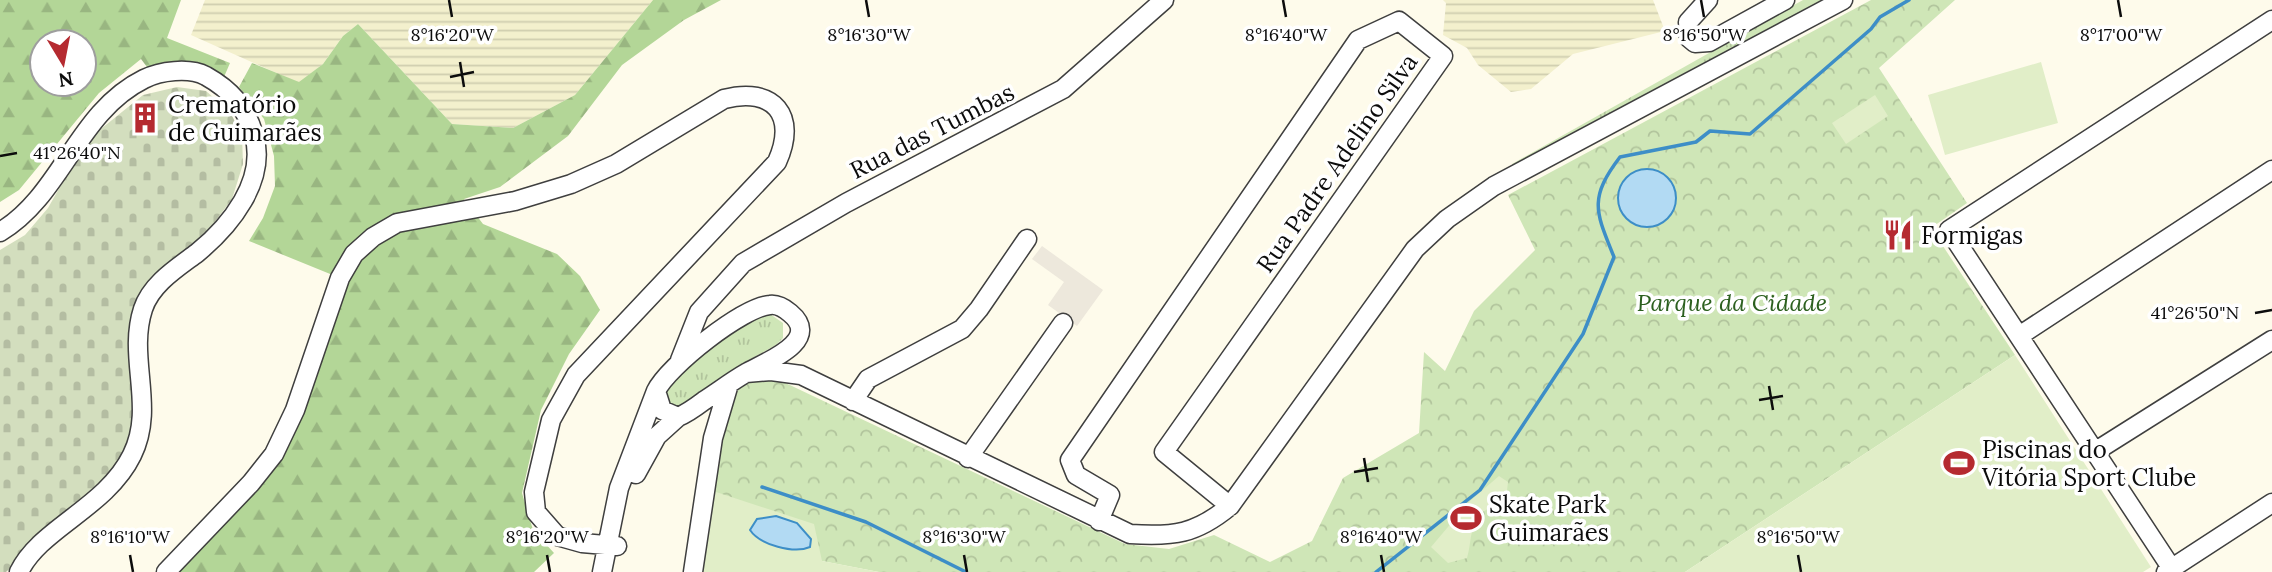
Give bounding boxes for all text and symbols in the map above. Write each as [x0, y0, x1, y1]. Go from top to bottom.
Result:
text: 8°16'20"W [410, 23, 495, 46]
text: 8°16'30"W [827, 23, 912, 46]
text: 8°16'40"W [1245, 23, 1328, 46]
text: 8°16'50"W [1662, 23, 1747, 46]
text: 8°17'00"W [2080, 23, 2163, 46]
north arrow [28, 28, 98, 98]
street label: Rua Padre Adelino Silva [1250, 48, 1424, 278]
text: N [56, 67, 75, 93]
street label: Rua das Tumbas [845, 76, 1019, 186]
place label: Crematório de Guimarães [168, 89, 322, 148]
building icon: Crematório de Guimarães [128, 101, 162, 135]
text: 41°26'40"N [33, 141, 121, 164]
restaurant icon: Formigas [1881, 218, 1915, 252]
place label: Formigas [1921, 220, 2023, 251]
park label: Parque da Cidade [1637, 287, 1827, 318]
text: 41°26'50"N [2151, 301, 2239, 324]
place label: Piscinas do Vitória Sport Clube [1981, 434, 2196, 493]
sports icon: Piscinas do Vitória Sport Clube [1942, 446, 1976, 480]
place label: Skate Park Guimarães [1489, 489, 1609, 548]
sports icon: Skate Park Guimarães [1449, 501, 1483, 535]
text: 8°16'10"W [90, 525, 171, 548]
text: 8°16'20"W [505, 525, 590, 548]
text: 8°16'30"W [922, 525, 1007, 548]
text: 8°16'40"W [1340, 525, 1423, 548]
text: 8°16'50"W [1756, 525, 1841, 548]

